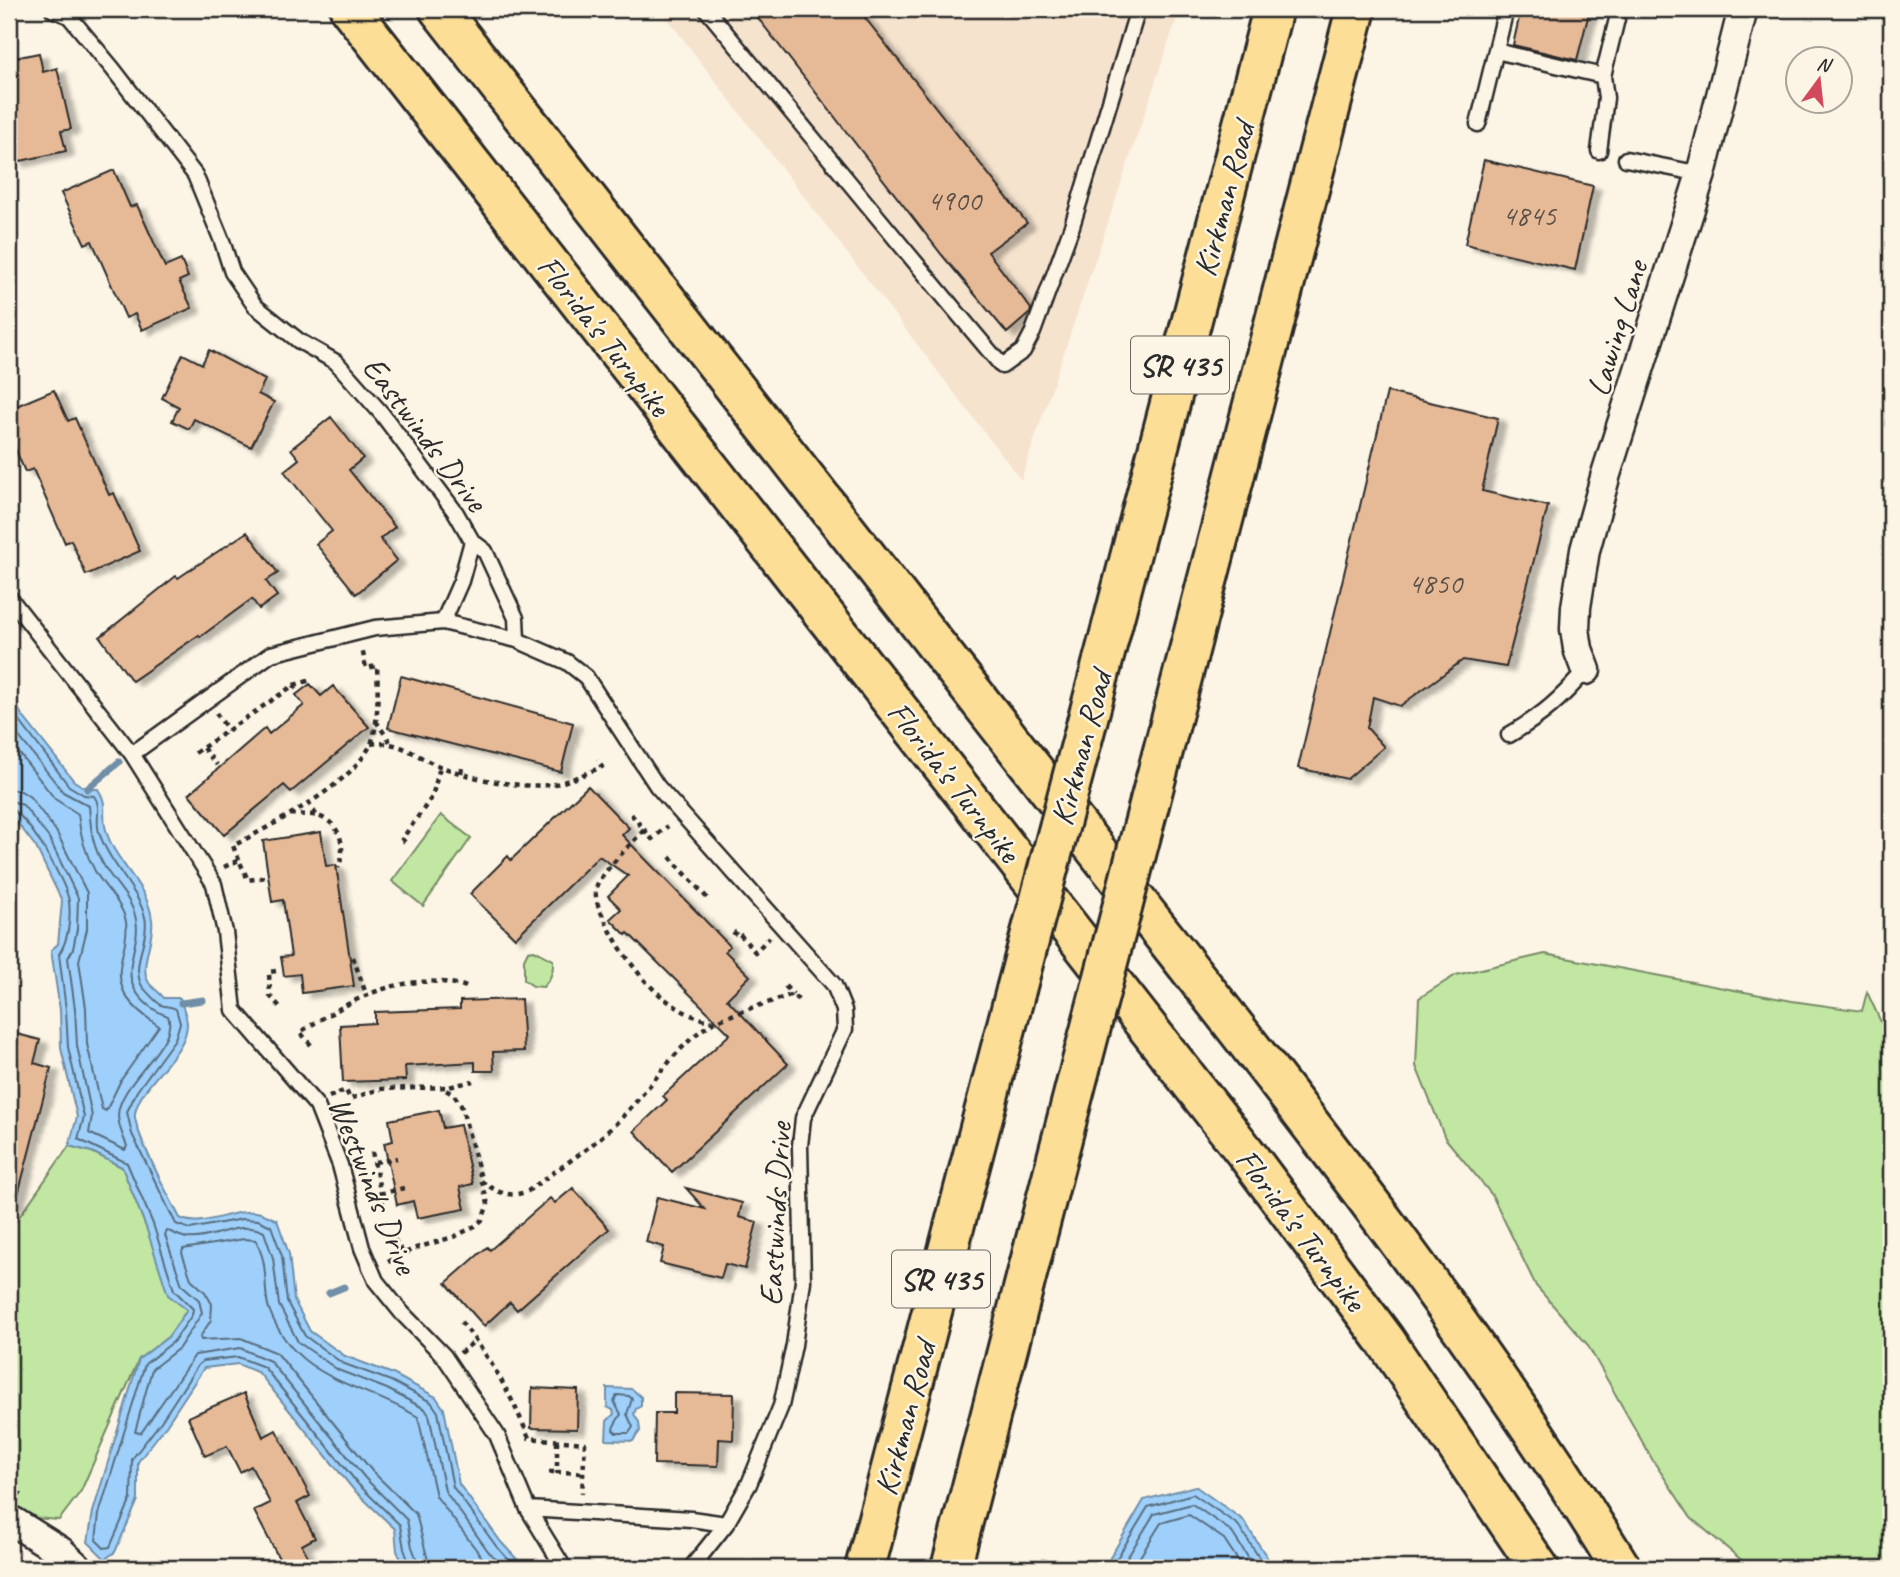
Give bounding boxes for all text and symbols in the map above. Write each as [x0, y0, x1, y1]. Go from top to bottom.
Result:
north arrow [1784, 46, 1854, 116]
text: N [1814, 51, 1835, 78]
street label: Kirkman Road [1183, 113, 1266, 281]
house number: 4900 [927, 181, 983, 219]
house number: 4845 [1502, 196, 1558, 234]
street label: Florida's Turnpike [528, 247, 682, 426]
street label: Lawing Lane [1577, 253, 1658, 401]
road number: SR 435 [1131, 337, 1229, 394]
street label: Eastwinds Drive [353, 348, 499, 521]
house number: 4850 [1408, 564, 1465, 602]
street label: Kirkman Road [1040, 662, 1123, 830]
street label: Florida's Turnpike [878, 693, 1032, 872]
street label: Westwinds Drive [319, 1091, 428, 1282]
street label: Eastwinds Drive [749, 1119, 801, 1307]
street label: Florida's Turnpike [1226, 1140, 1377, 1321]
road number: SR 435 [892, 1250, 990, 1308]
street label: Kirkman Road [864, 1332, 947, 1500]

